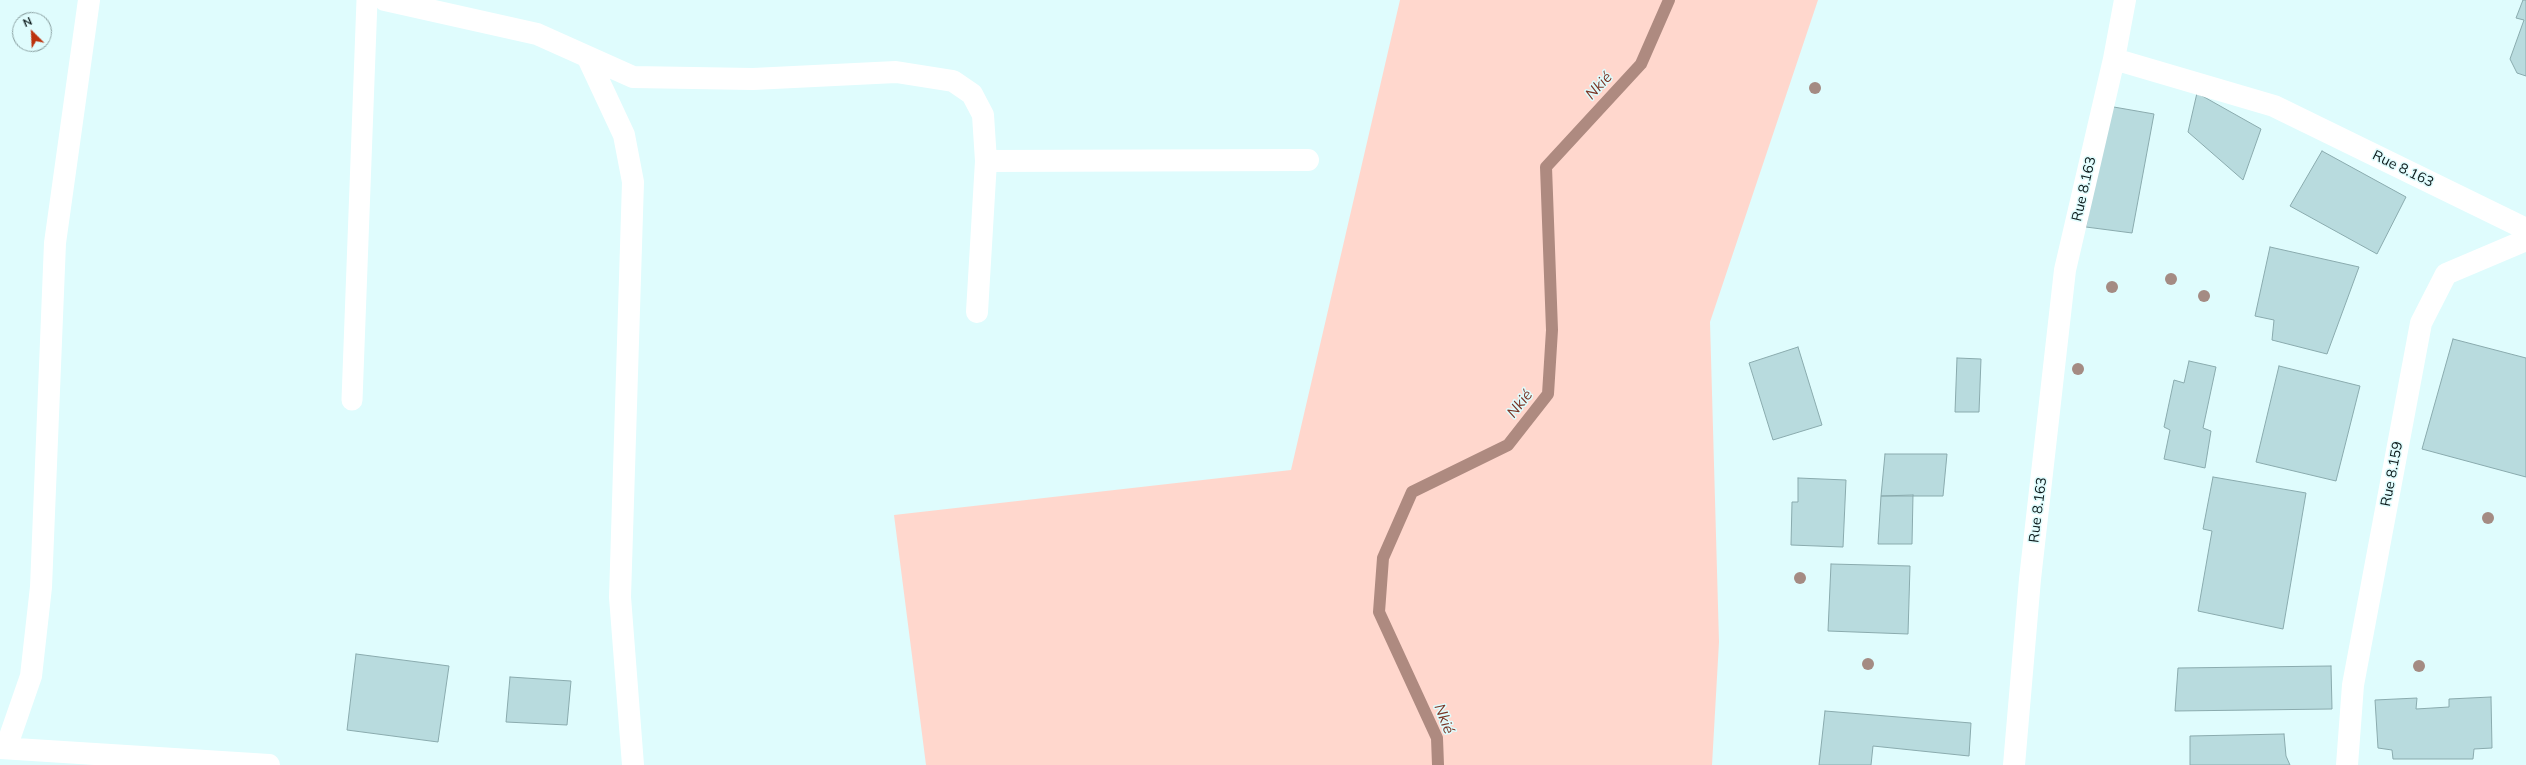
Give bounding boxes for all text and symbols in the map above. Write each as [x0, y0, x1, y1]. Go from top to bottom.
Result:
north arrow [12, 12, 52, 52]
text: N [21, 14, 34, 30]
water label: Nkié [1582, 69, 1616, 103]
street label: Rue 8.163 [2370, 147, 2436, 191]
street label: Rue 8.163 [2068, 155, 2100, 223]
water label: Nkié [1503, 386, 1537, 422]
street label: Rue 8.159 [2377, 440, 2407, 508]
street label: Rue 8.163 [2026, 476, 2050, 544]
water label: Nkié [1430, 701, 1458, 737]

